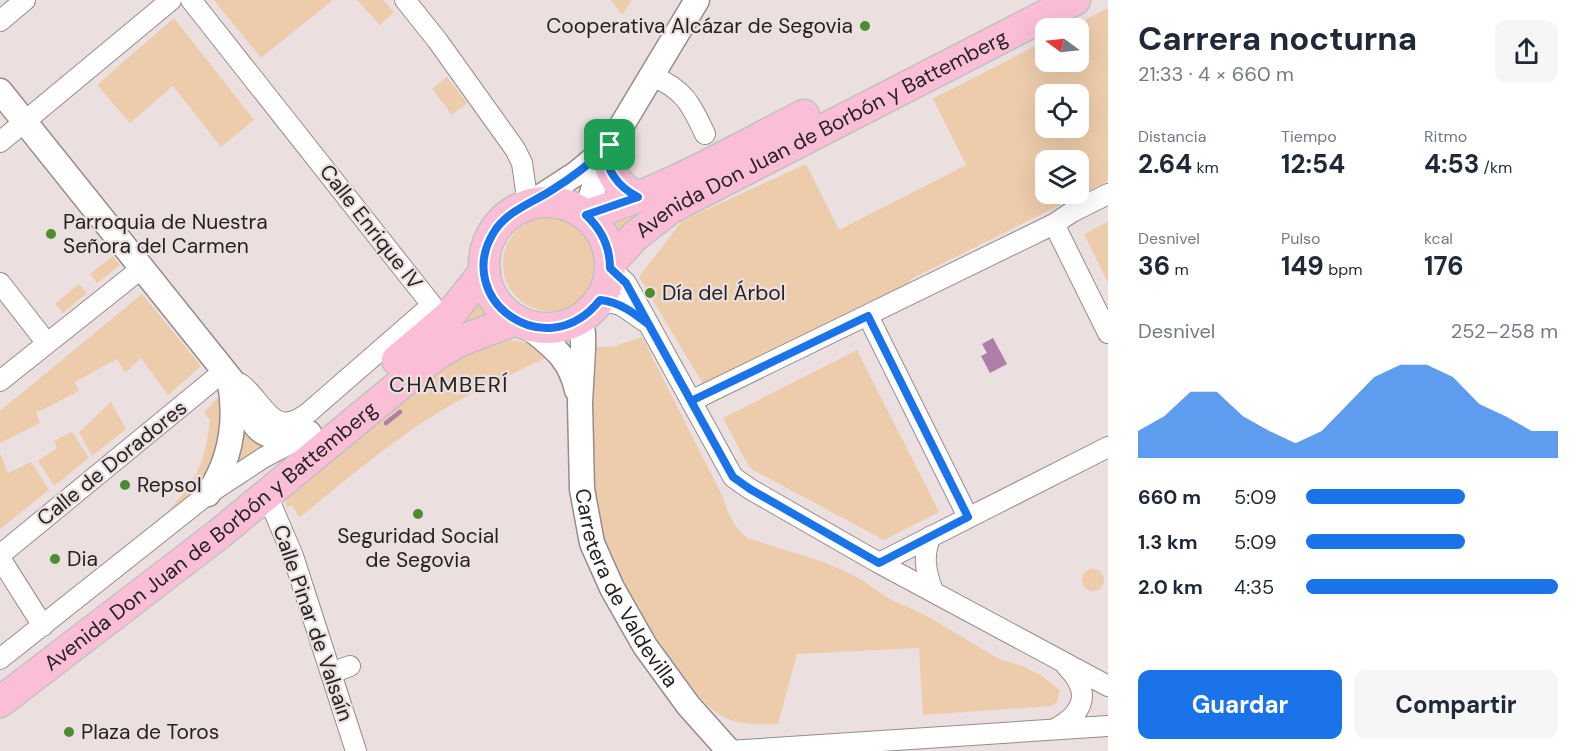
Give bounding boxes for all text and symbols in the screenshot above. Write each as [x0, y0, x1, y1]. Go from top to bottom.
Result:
place label: Cooperativa Alcázar de Segovia [546, 12, 853, 40]
text: Carrera nocturna [1138, 17, 1417, 60]
north arrow [1035, 18, 1089, 72]
map controls [1035, 18, 1089, 204]
marker: Cooperativa Alcázar de Segovia [858, 19, 872, 33]
button: share [1495, 20, 1558, 83]
street label: Avenida Don Juan de Borbón y Battemberg [630, 23, 1013, 244]
text: 21:33 · 4 × 660 m [1138, 61, 1294, 87]
button: locate [1035, 84, 1089, 138]
pin [584, 119, 635, 170]
text: Distancia [1138, 126, 1206, 147]
text: Tiempo [1281, 126, 1337, 147]
text: Ritmo [1424, 126, 1467, 147]
icon: arrive [593, 128, 626, 161]
text: 2.64 [1138, 147, 1192, 181]
text: 12:54 [1281, 147, 1345, 181]
text: 4:53 [1424, 147, 1479, 181]
button: layers [1035, 150, 1089, 204]
text: km [1192, 157, 1219, 178]
text: /km [1479, 157, 1512, 178]
street label: Calle Enrique IV [313, 159, 429, 295]
place label: Parroquia de Nuestra Señora del Carmen [63, 208, 268, 260]
marker: Parroquia de Nuestra Señora del Carmen [44, 227, 58, 241]
text: Desnivel [1138, 228, 1200, 249]
text: Pulso [1281, 228, 1321, 249]
text: kcal [1424, 228, 1453, 249]
text: 36 [1138, 249, 1170, 283]
text: 149 [1281, 249, 1324, 283]
text: 176 [1424, 249, 1464, 283]
text: m [1170, 259, 1189, 280]
text: bpm [1324, 259, 1362, 280]
place label: Día del Árbol [662, 279, 786, 307]
marker: Día del Árbol [643, 286, 657, 300]
text: Desnivel [1138, 318, 1215, 344]
text: 252–258 m [1451, 318, 1558, 344]
district label: CHAMBERÍ [389, 370, 509, 399]
street label: Calle de Doradores [31, 394, 193, 532]
street label: Avenida Don Juan de Borbón y Battemberg [38, 395, 383, 677]
place label: Repsol [137, 471, 202, 499]
marker: Repsol [118, 478, 132, 492]
text: 660 m [1138, 484, 1201, 510]
text: 5:09 [1234, 484, 1276, 510]
street label: Carretera de Valdevilla [568, 486, 685, 693]
marker: Seguridad Social de Segovia [411, 507, 425, 521]
street label: Calle Pinar de Valsaín [266, 521, 360, 725]
place label: Seguridad Social de Segovia [337, 522, 499, 574]
text: 1.3 km [1138, 529, 1197, 555]
text: 5:09 [1234, 529, 1276, 555]
place label: Dia [67, 545, 98, 573]
marker: Dia [48, 552, 62, 566]
text: 2.0 km [1138, 574, 1203, 600]
text: 4:35 [1234, 574, 1274, 600]
button: Guardar [1138, 670, 1342, 739]
button: Compartir [1354, 670, 1558, 739]
place label: Plaza de Toros [81, 718, 219, 746]
marker: Plaza de Toros [62, 725, 76, 739]

